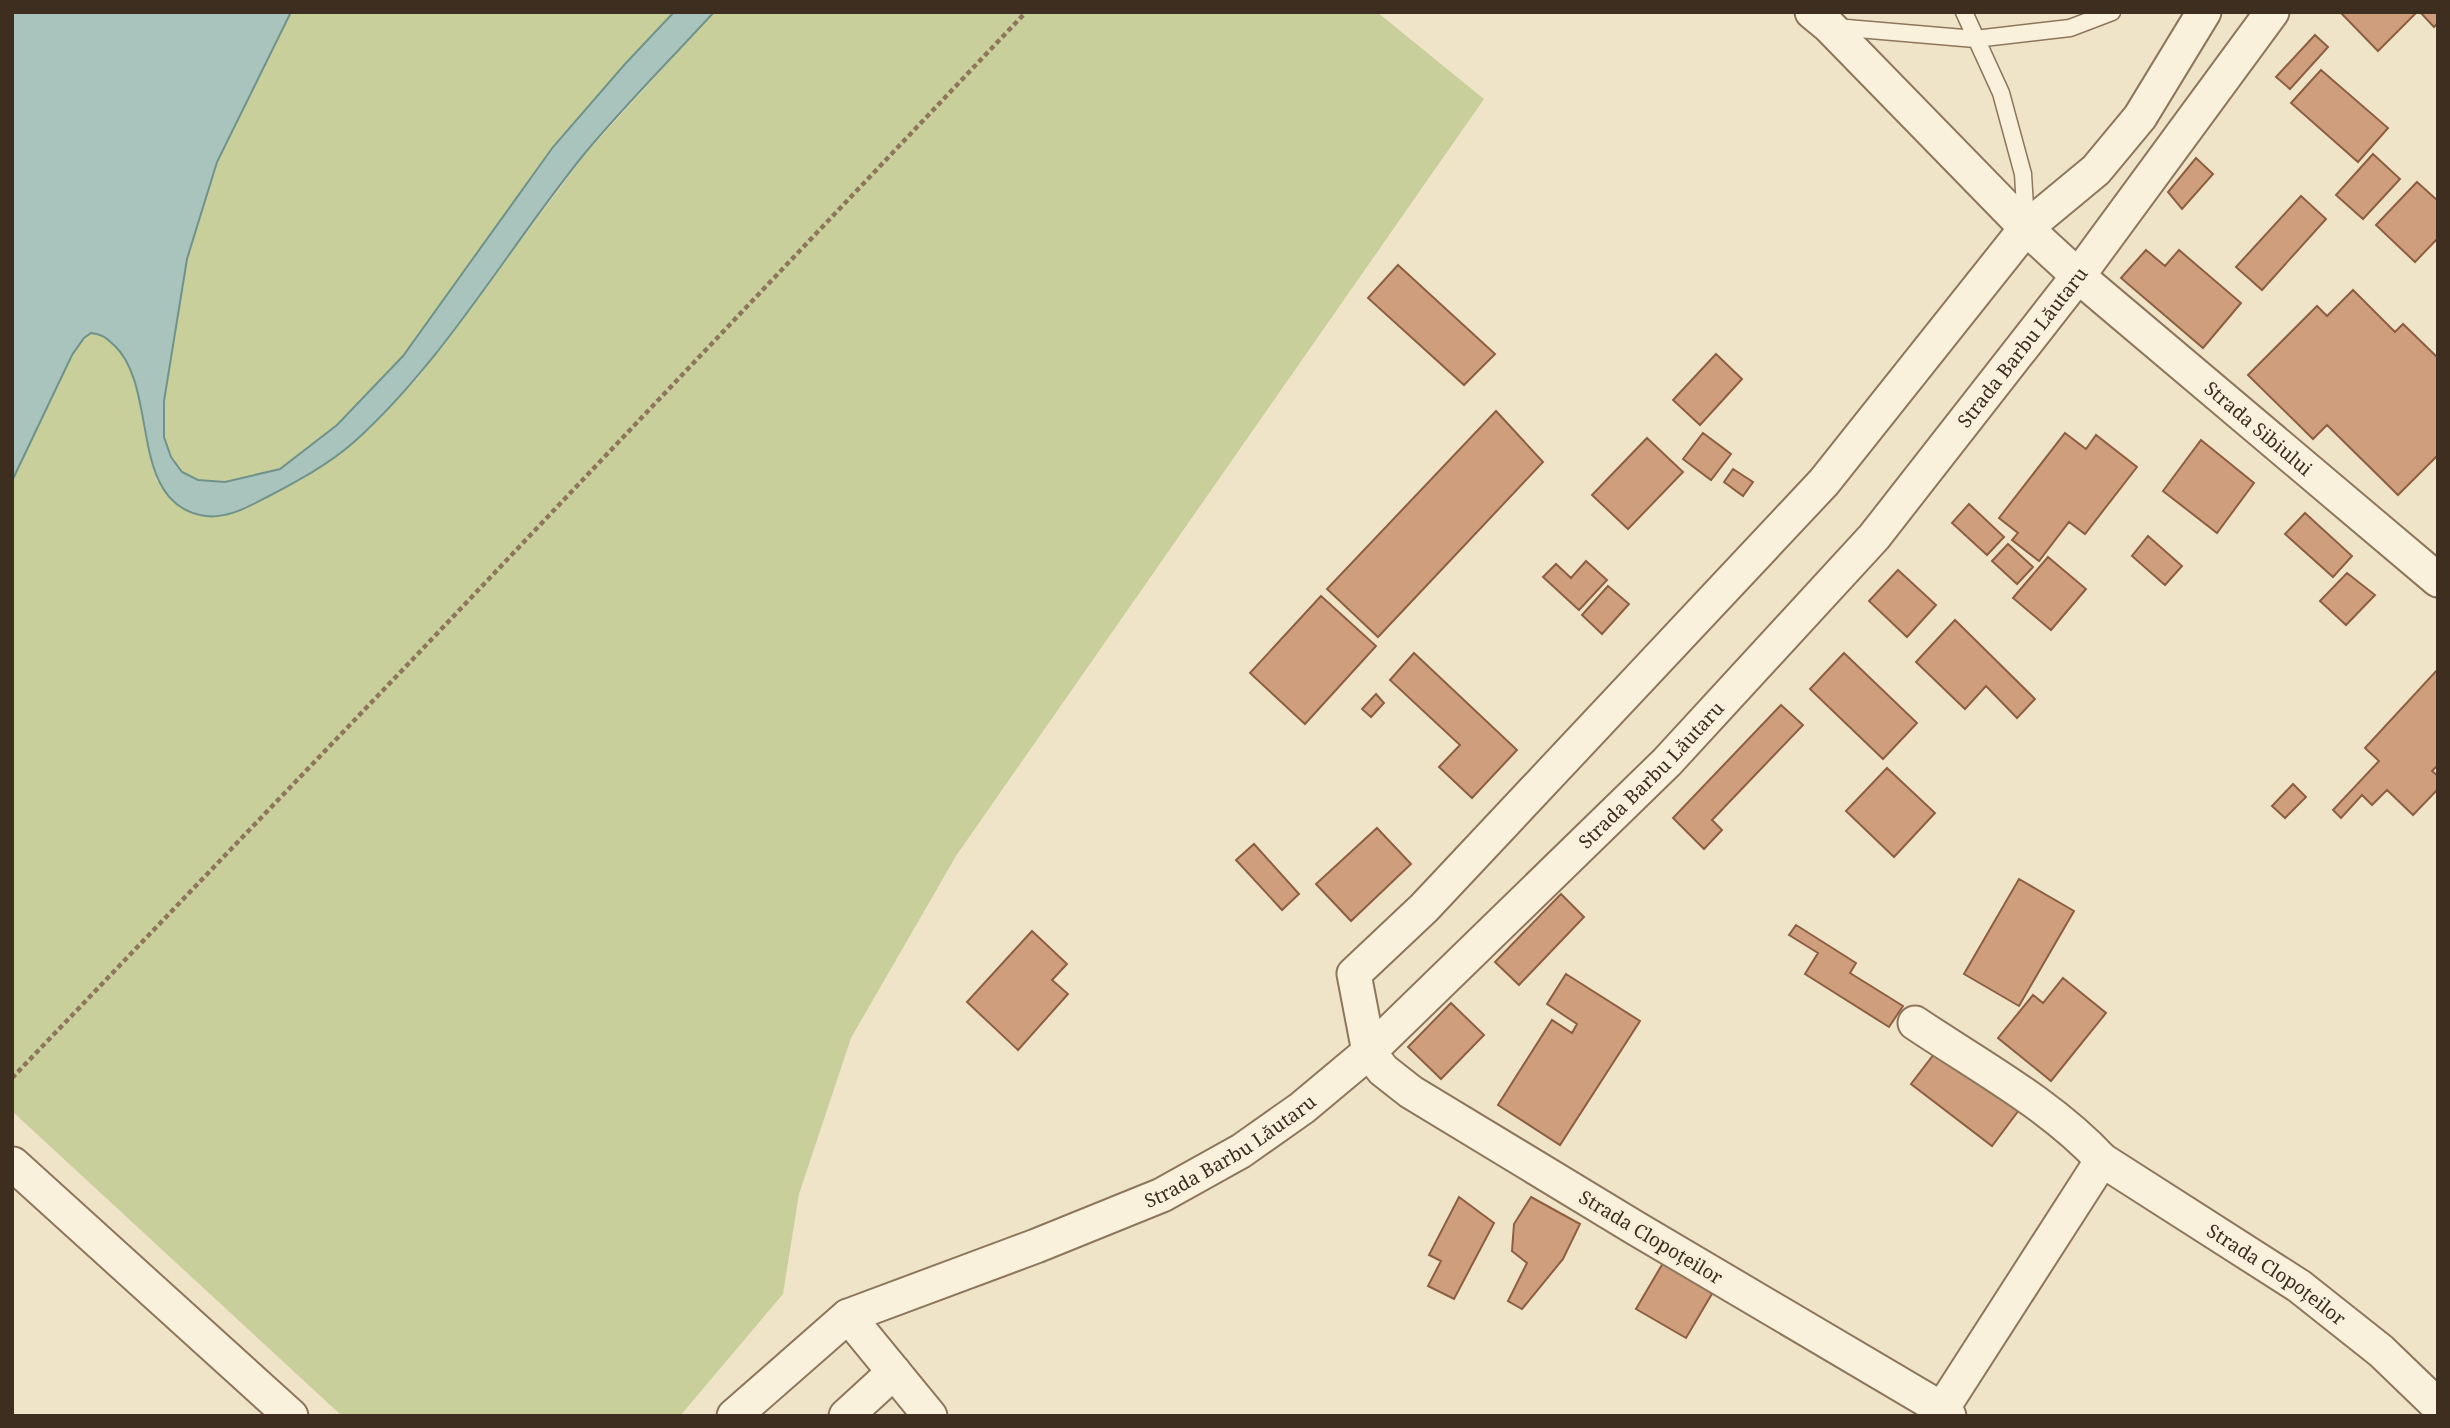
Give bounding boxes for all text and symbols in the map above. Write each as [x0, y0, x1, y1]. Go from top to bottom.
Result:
street label: Strada Barbu Lăutaru [1951, 262, 2093, 433]
street label: Strada Sibiului [2199, 375, 2318, 481]
street label: Strada Barbu Lăutaru [1573, 696, 1730, 854]
street label: Strada Barbu Lăutaru [1140, 1089, 1321, 1214]
street label: Strada Clopoțeilor [1574, 1184, 1728, 1290]
street label: Strada Clopoțeilor [2202, 1217, 2351, 1331]

